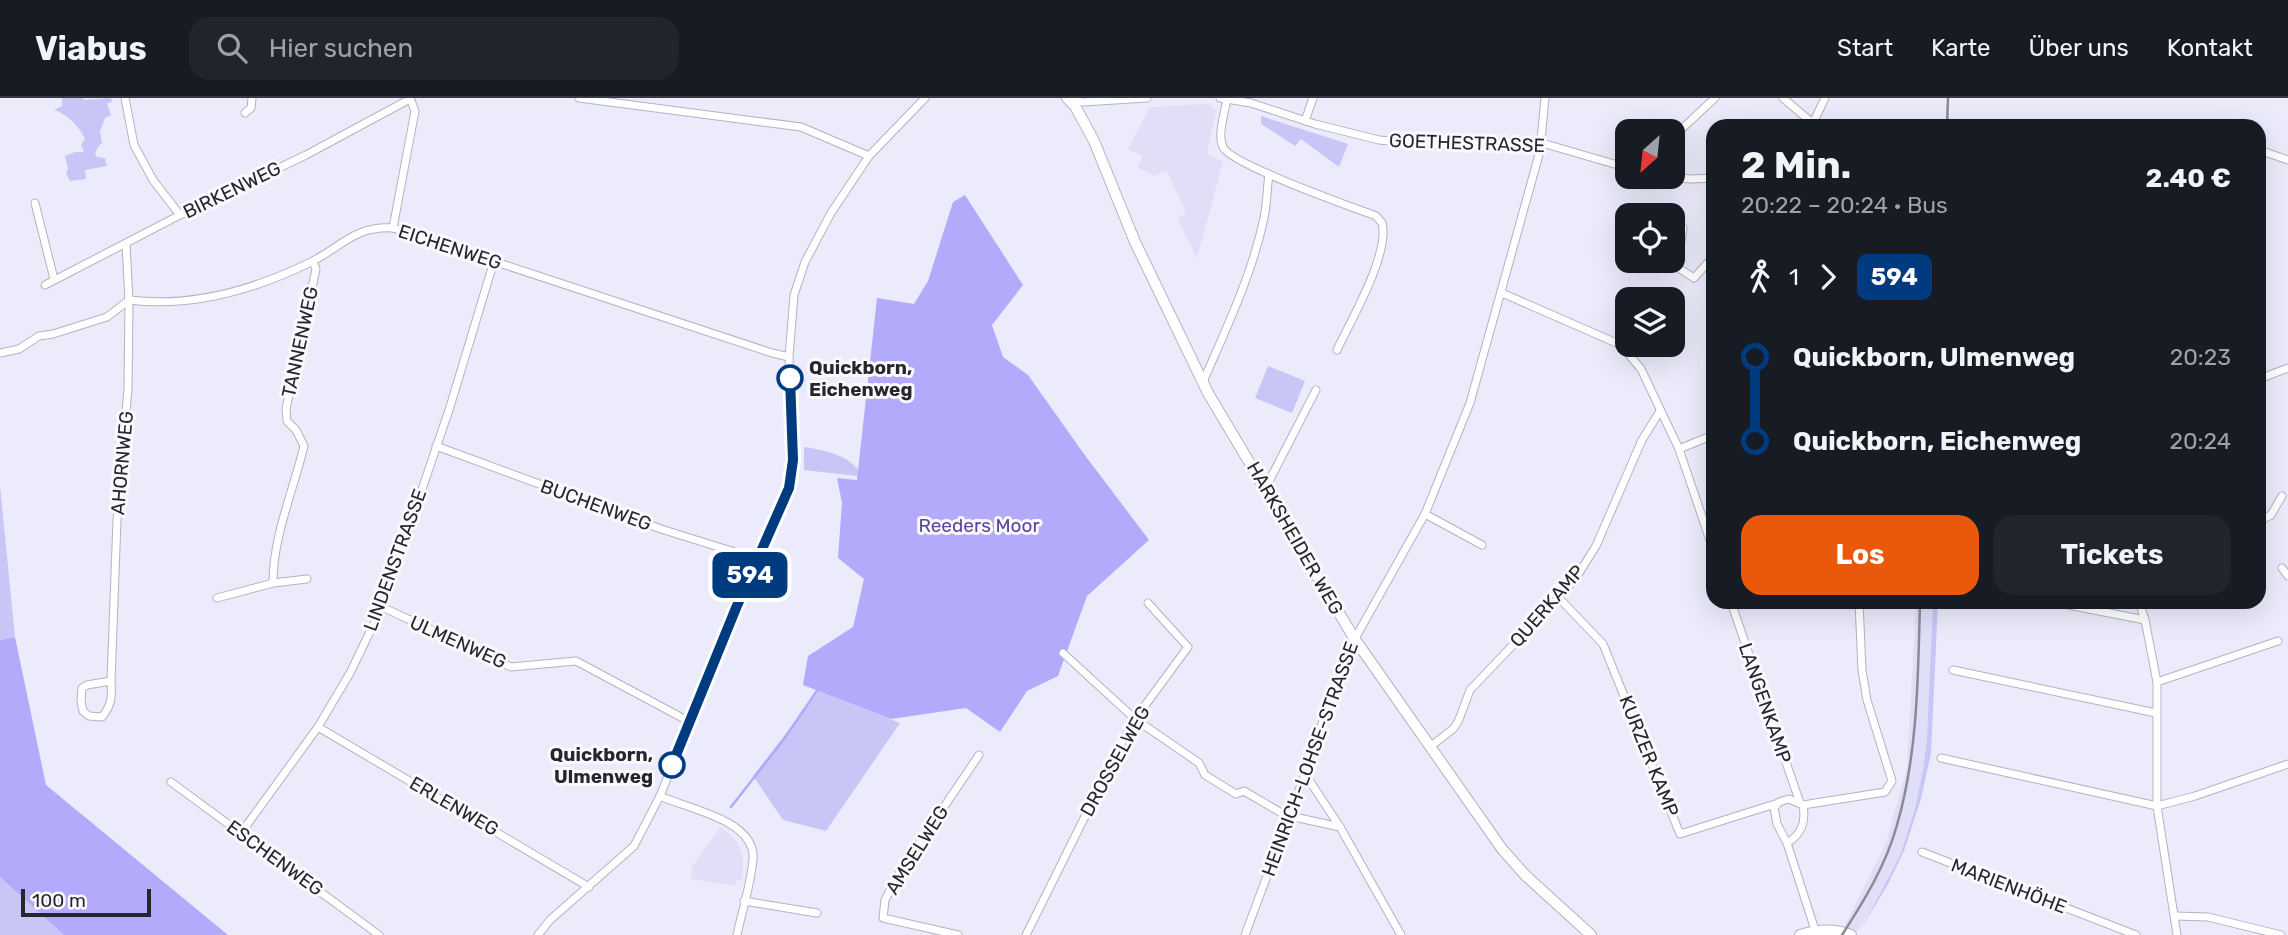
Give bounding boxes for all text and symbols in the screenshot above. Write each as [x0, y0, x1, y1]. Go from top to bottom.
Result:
search box [189, 17, 679, 80]
text: Viabus [35, 29, 147, 68]
icon: search [213, 29, 251, 67]
text: Hier suchen [269, 33, 413, 64]
text: Start [1837, 34, 1893, 62]
text: Karte [1931, 34, 1991, 62]
text: Über uns [2029, 34, 2129, 62]
text: Kontakt [2167, 34, 2253, 62]
north arrow [1615, 119, 1685, 189]
map controls [1615, 119, 1685, 357]
street label: GOETHESTRASSE [1389, 129, 1545, 157]
text: 2 Min. [1741, 142, 1851, 188]
street label: BIRKENWEG [179, 156, 285, 224]
text: 2.40 € [2146, 163, 2231, 194]
text: 20:22 – 20:24 · Bus [1741, 191, 1948, 219]
button: locate [1615, 203, 1685, 273]
street label: EICHENWEG [395, 220, 505, 274]
icon: walk [1741, 258, 1779, 296]
icon: forward [1809, 258, 1847, 296]
text: 1 [1789, 263, 1799, 291]
text: 594 [1871, 263, 1918, 291]
street label: TANNENWEG [277, 284, 323, 400]
button: layers [1615, 287, 1685, 357]
text: Quickborn, Ulmenweg [1793, 342, 2075, 373]
text: 20:23 [2170, 343, 2231, 371]
place label: Quickborn, Eichenweg [809, 356, 912, 401]
marker: Quickborn, Eichenweg [777, 365, 803, 391]
street label: AHORNWEG [106, 410, 138, 516]
text: Quickborn, Eichenweg [1793, 426, 2081, 457]
text: 20:24 [2169, 427, 2231, 455]
street label: HARKSHEIDER WEG [1242, 457, 1348, 619]
street label: BUCHENWEG [537, 474, 655, 536]
street label: LINDENSTRASSE [359, 486, 431, 634]
park label: Reeders Moor [918, 514, 1040, 537]
button: Los [1741, 515, 1979, 595]
button: Tickets [1993, 515, 2231, 595]
line badge: 594 [710, 552, 790, 598]
street label: QUERKAMP [1505, 560, 1589, 652]
text: 594 [726, 561, 774, 589]
street label: ULMENWEG [406, 610, 510, 674]
street label: HEINRICH-LOHSE-STRASSE [1257, 639, 1363, 879]
street label: LANGENKAMP [1734, 640, 1796, 766]
street label: KURZER KAMP [1614, 692, 1684, 820]
street label: DROSSELWEG [1075, 702, 1155, 820]
place label: Quickborn, Ulmenweg [550, 743, 653, 788]
marker: Quickborn, Ulmenweg [659, 752, 685, 778]
street label: ERLENWEG [405, 771, 503, 841]
street label: AMSELWEG [881, 801, 953, 899]
street label: ESCHENWEG [222, 815, 328, 901]
street label: MARIENHÖHE [1948, 853, 2070, 919]
scale bar [21, 886, 150, 918]
text: 100 m [32, 889, 86, 912]

